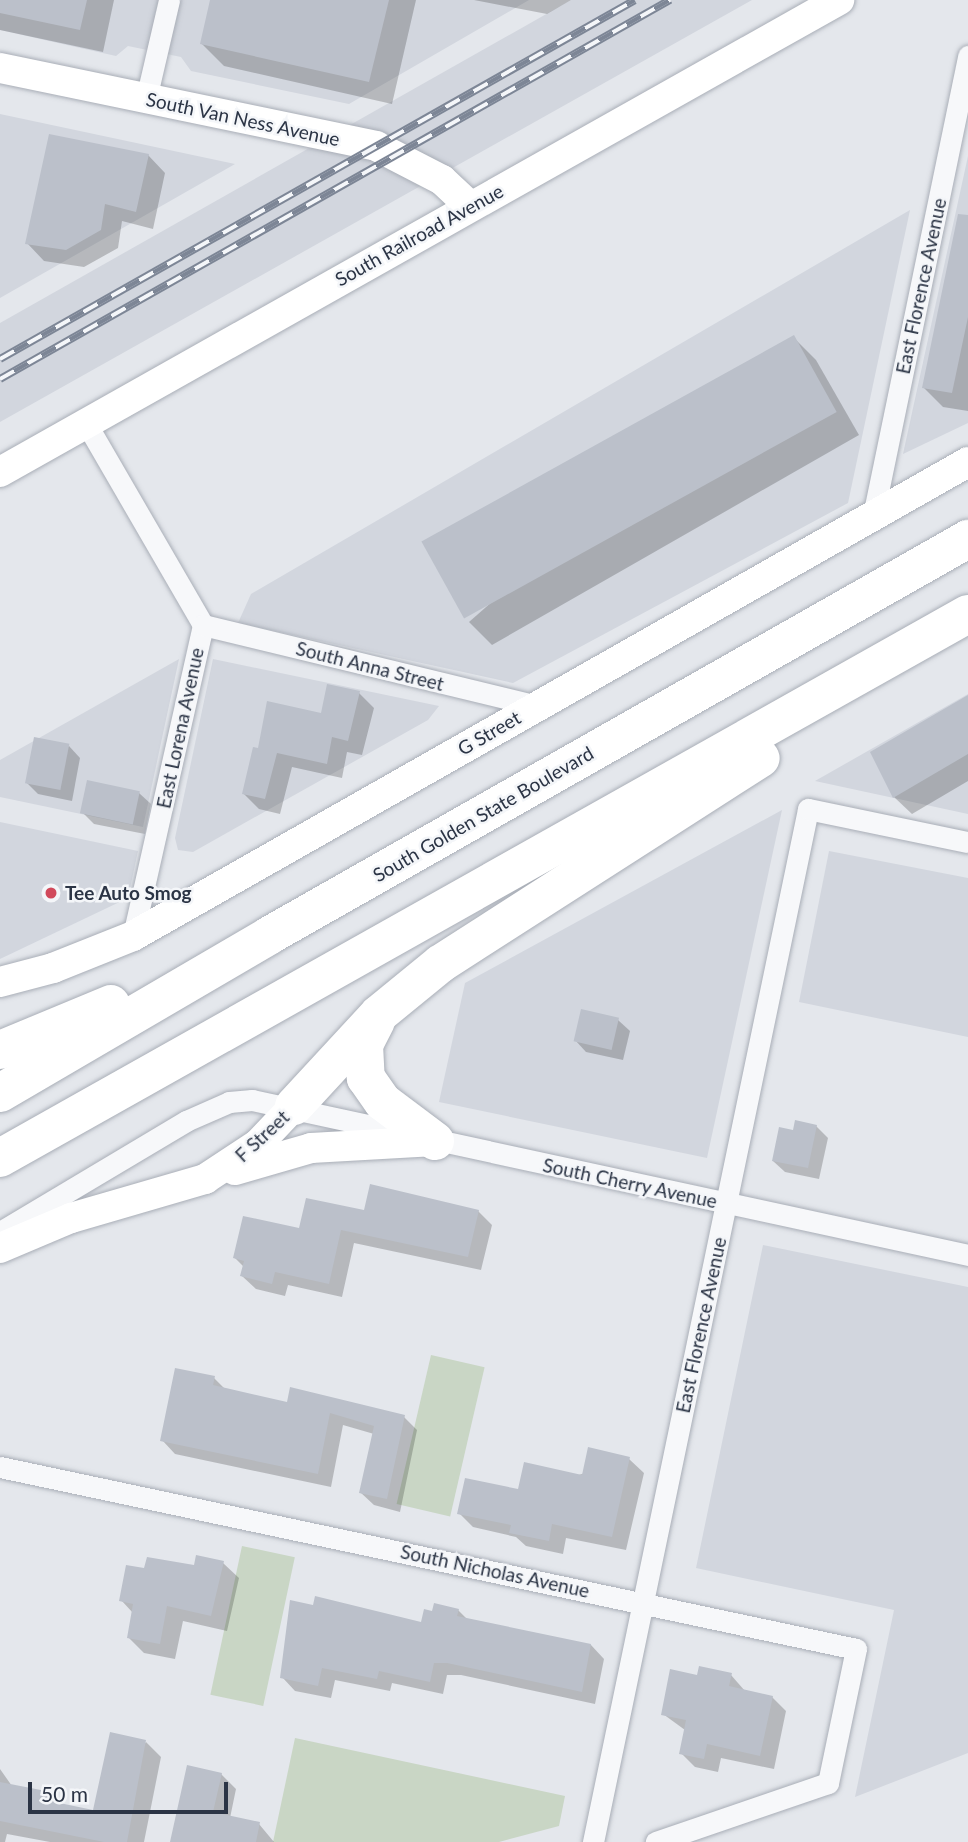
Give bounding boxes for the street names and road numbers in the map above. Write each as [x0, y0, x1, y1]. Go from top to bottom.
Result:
street label: South Van Ness Avenue [143, 87, 343, 151]
street label: South Railroad Avenue [331, 179, 507, 291]
street label: East Florence Avenue [891, 196, 951, 376]
street label: South Anna Street [293, 637, 447, 695]
street label: East Lorena Avenue [152, 645, 208, 811]
street label: G Street [454, 706, 524, 760]
street label: South Golden State Boulevard [369, 741, 597, 887]
street label: F Street [230, 1105, 294, 1167]
street label: South Cherry Avenue [540, 1153, 720, 1213]
street label: East Florence Avenue [671, 1235, 731, 1415]
street label: South Nicholas Avenue [398, 1540, 592, 1602]

